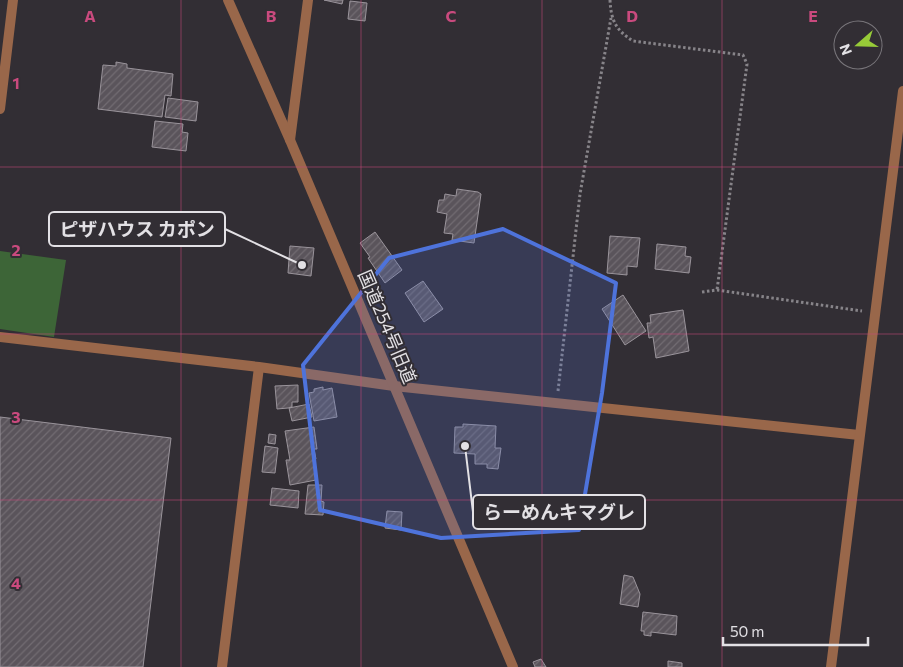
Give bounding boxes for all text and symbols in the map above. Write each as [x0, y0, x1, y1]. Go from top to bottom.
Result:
text: A [84, 6, 96, 25]
text: B [266, 6, 277, 25]
text: C [446, 6, 457, 25]
text: D [626, 6, 638, 25]
text: E [808, 6, 818, 25]
north arrow [833, 20, 883, 70]
text: N [836, 42, 855, 57]
text: 1 [12, 73, 20, 92]
callout: ピザハウス カポン [49, 212, 225, 246]
text: ピザハウス カポン [59, 217, 215, 240]
text: 2 [11, 240, 21, 259]
street label: 国道254号旧道 [354, 267, 422, 387]
text: 3 [11, 407, 21, 426]
callout: らーめんキマグレ [473, 495, 645, 529]
text: らーめんキマグレ [483, 500, 635, 523]
text: 4 [11, 573, 21, 592]
scale bar [723, 614, 868, 646]
text: 50 m [730, 622, 764, 640]

